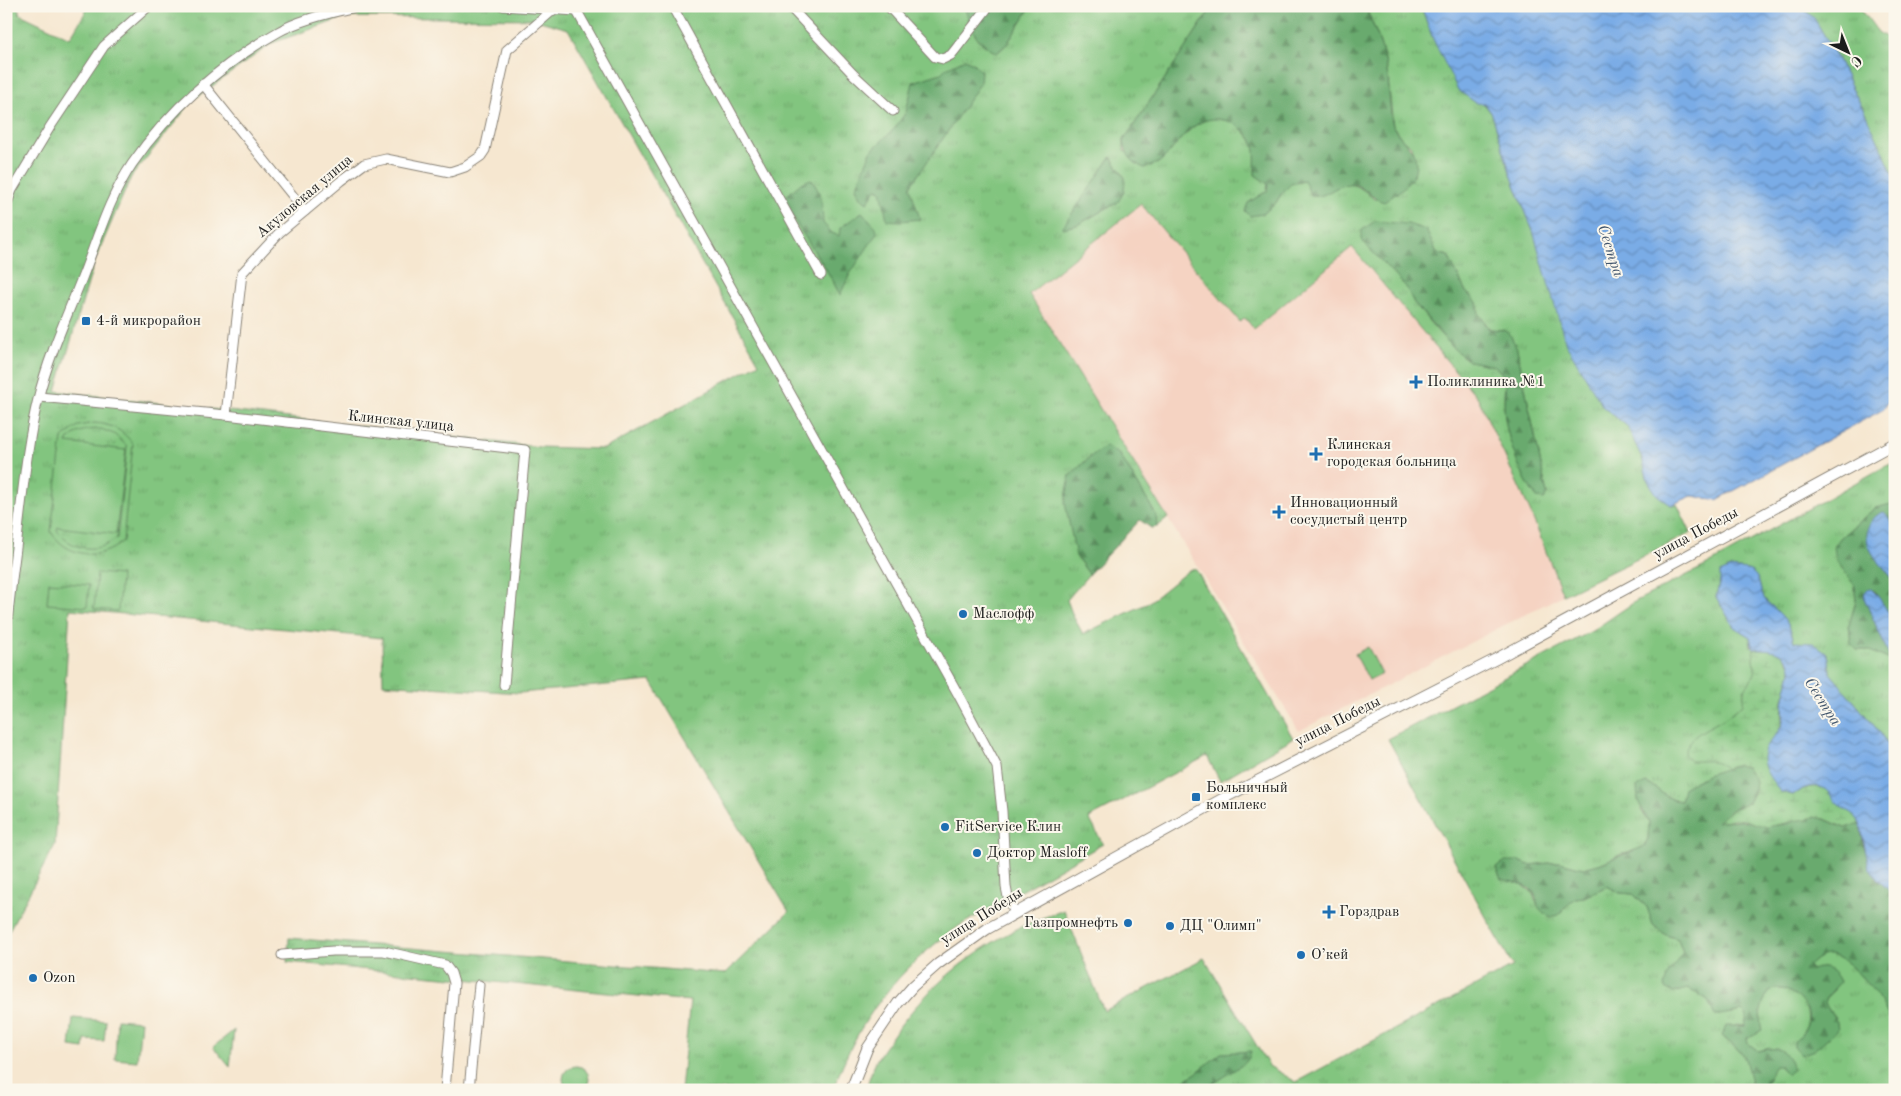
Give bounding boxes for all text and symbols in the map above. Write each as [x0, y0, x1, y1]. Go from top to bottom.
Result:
north arrow [1824, 28, 1874, 78]
text: С [1848, 53, 1864, 69]
street label: Акуловская улица [254, 152, 356, 241]
water label: Сестра [1594, 223, 1626, 280]
place label: 4-й микрорайон [96, 314, 201, 329]
marker: 4-й микрорайон [80, 315, 92, 327]
marker: Поликлиника №1 [1409, 375, 1423, 389]
place label: Поликлиника №1 [1427, 375, 1545, 390]
street label: Клинская улица [347, 409, 455, 435]
place label: Клинская городская больница [1327, 438, 1457, 470]
marker: Клинская городская больница [1309, 447, 1323, 461]
place label: Инновационный сосудистый центр [1290, 496, 1407, 528]
marker: Инновационный сосудистый центр [1272, 505, 1286, 519]
street label: улица Победы [1651, 505, 1741, 563]
place label: Маслофф [973, 607, 1034, 622]
marker: Маслофф [957, 608, 969, 620]
water label: Сестра [1801, 675, 1844, 729]
street label: улица Победы [1293, 694, 1383, 750]
place label: Больничный комплекс [1206, 781, 1288, 813]
marker: Больничный комплекс [1190, 791, 1202, 803]
place label: FitService Клин [955, 820, 1061, 835]
marker: FitService Клин [939, 821, 951, 833]
place label: Доктор Masloff [987, 846, 1088, 861]
marker: Доктор Masloff [971, 847, 983, 859]
street label: улица Победы [938, 886, 1026, 948]
place label: Горздрав [1339, 905, 1399, 920]
marker: Горздрав [1323, 906, 1335, 918]
place label: Газпромнефть [1024, 916, 1118, 931]
marker: Газпромнефть [1122, 917, 1134, 929]
place label: ДЦ "Олимп" [1180, 919, 1262, 934]
marker: ДЦ "Олимп" [1164, 920, 1176, 932]
place label: О’кей [1311, 948, 1348, 963]
marker: О’кей [1295, 949, 1307, 961]
place label: Ozon [43, 971, 76, 986]
marker: Ozon [27, 972, 39, 984]

